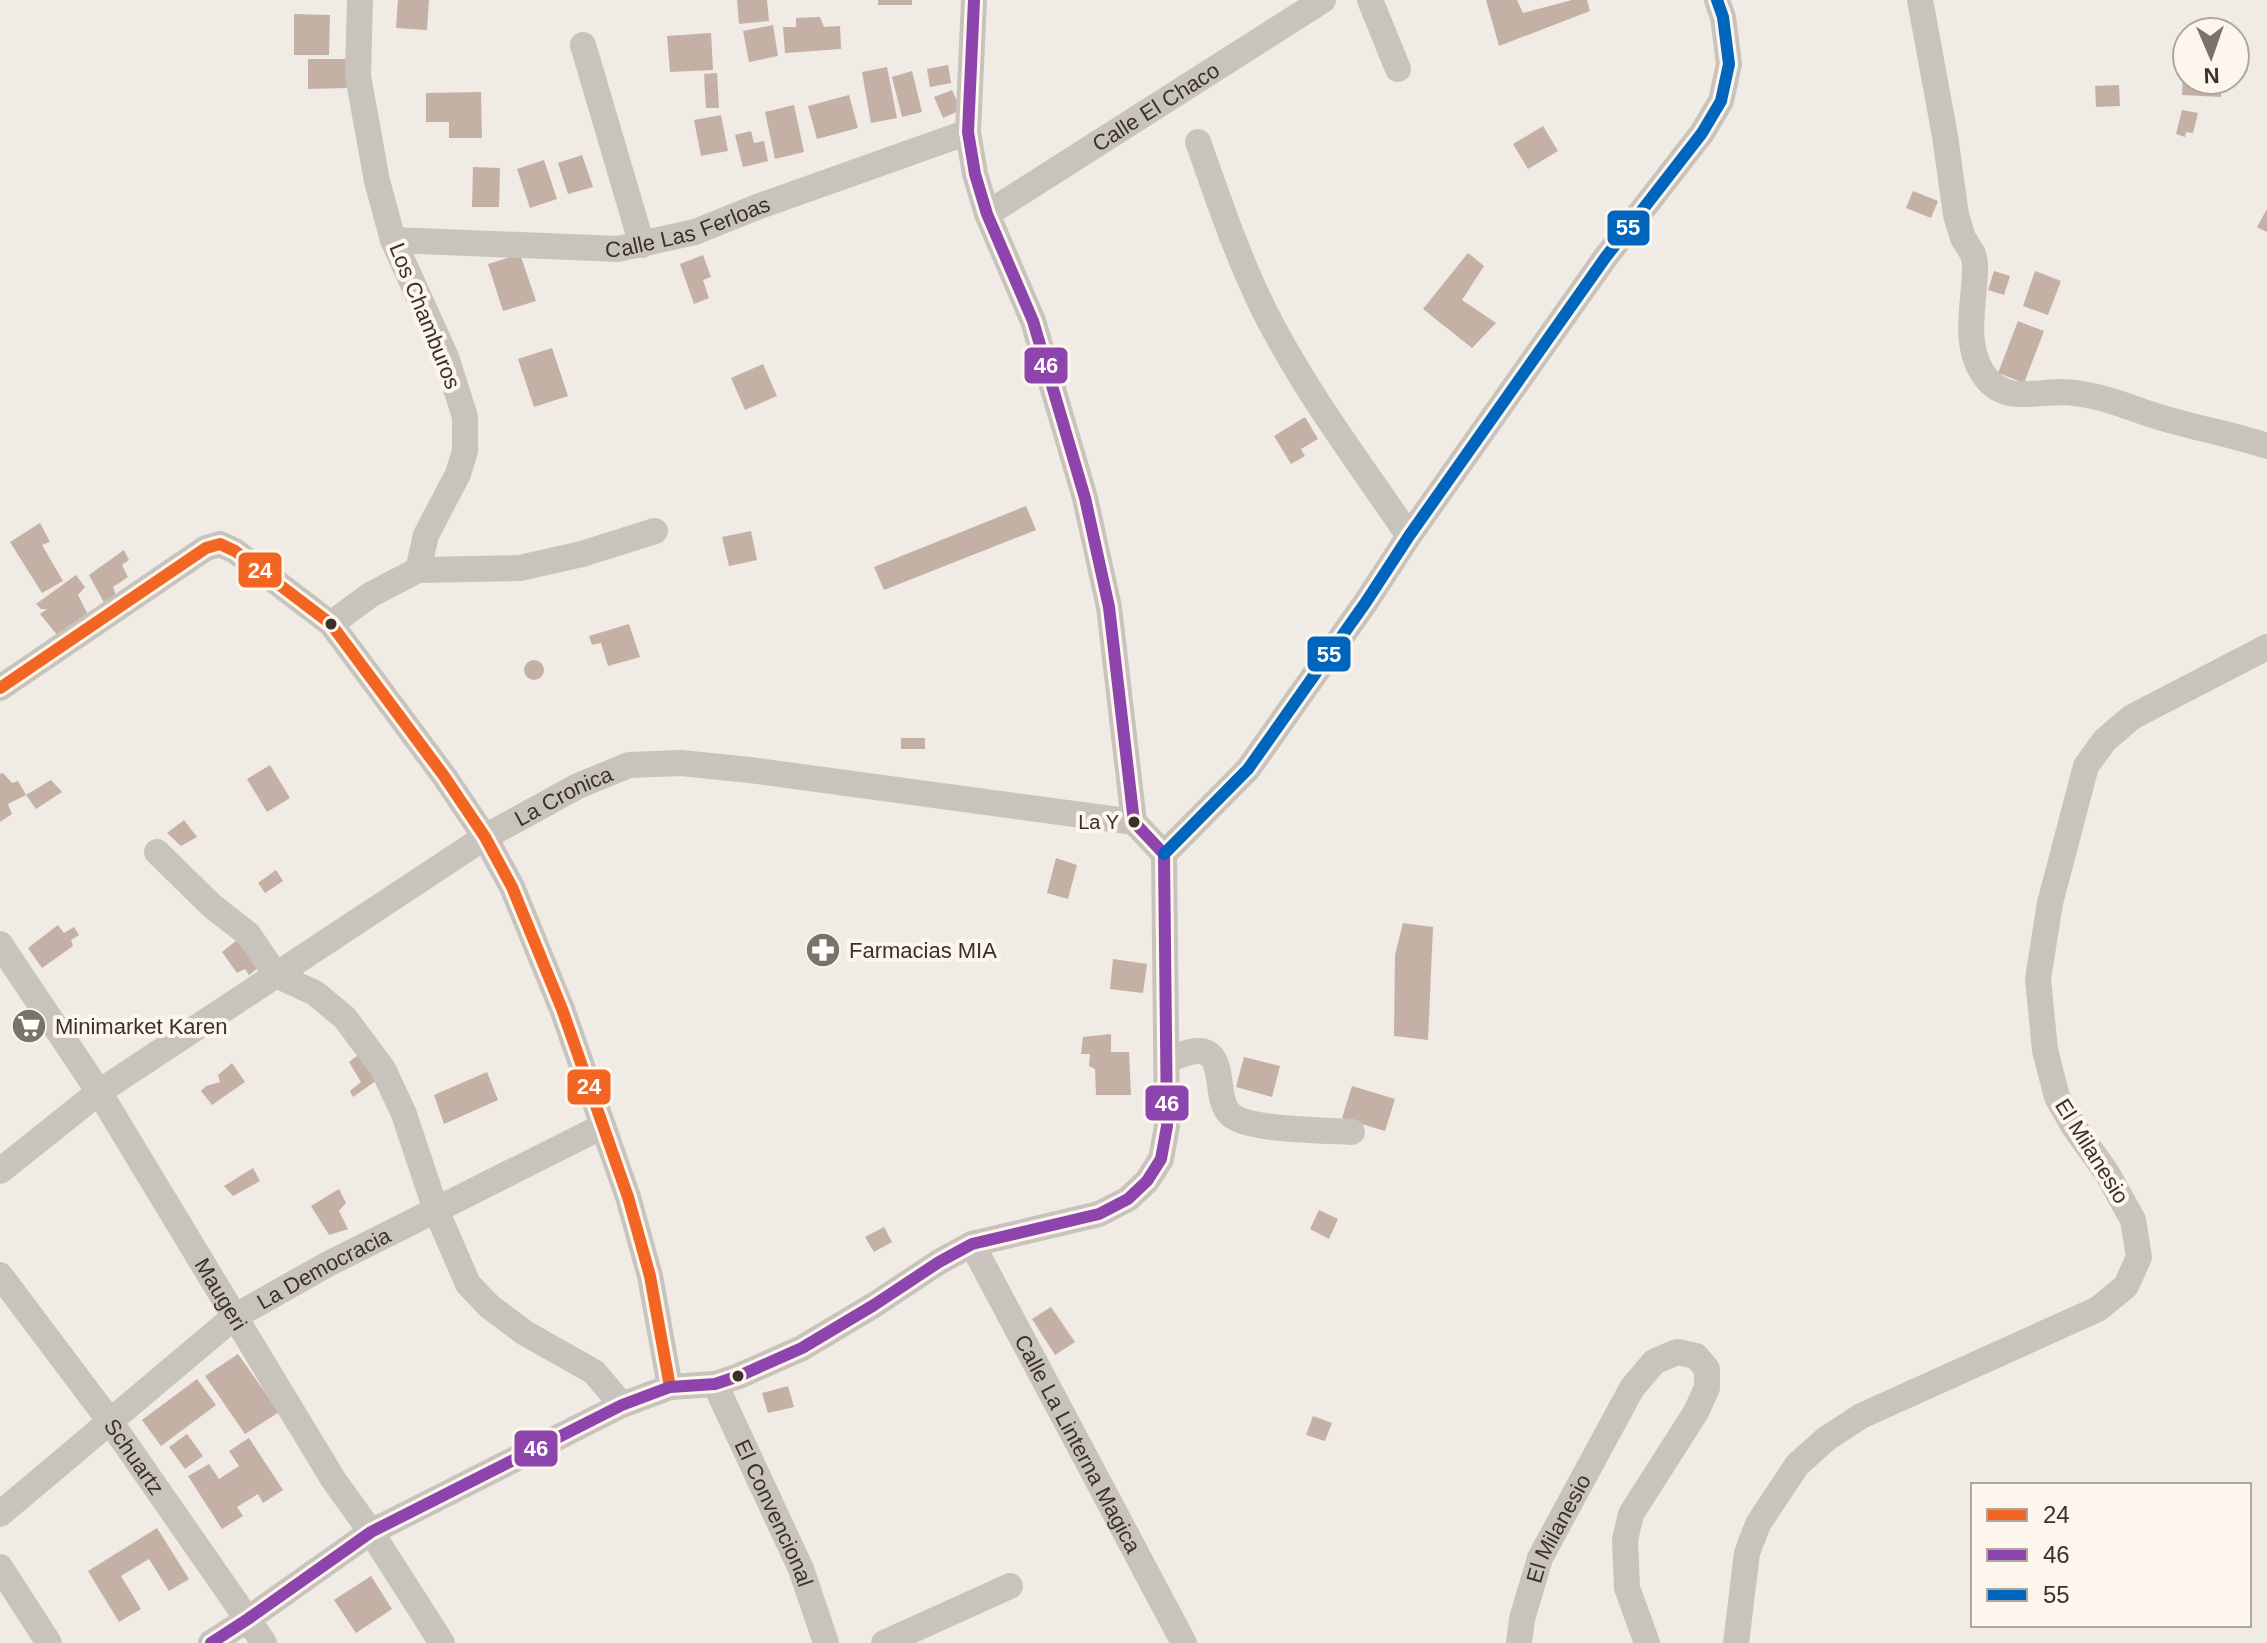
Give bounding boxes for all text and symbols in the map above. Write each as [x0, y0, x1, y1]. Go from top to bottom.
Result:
north arrow [2171, 16, 2251, 96]
street label: Calle El Chaco [1088, 57, 1224, 156]
text: N [2203, 63, 2220, 88]
street label: Calle Las Ferloas [605, 191, 773, 262]
line badge: 55 [1606, 209, 1651, 247]
text: 55 [1616, 215, 1640, 240]
street label: Los Chamburos [384, 239, 466, 393]
line badge: 46 [1023, 346, 1069, 385]
text: 46 [1034, 353, 1058, 378]
line badge: 24 [237, 551, 283, 589]
text: 24 [248, 558, 273, 583]
unlabelled marker [323, 616, 339, 632]
line badge: 55 [1306, 635, 1352, 673]
text: 55 [1317, 642, 1341, 667]
street label: La Cronica [510, 760, 617, 831]
place label: La Y [1078, 811, 1119, 833]
marker: La Y [1126, 814, 1142, 830]
pharmacy icon: Farmacias MIA [804, 931, 842, 969]
place label: Farmacias MIA [849, 938, 997, 963]
supermarket icon: Minimarket Karen [10, 1007, 48, 1045]
place label: Minimarket Karen [55, 1014, 227, 1039]
line badge: 24 [566, 1068, 612, 1106]
text: 24 [577, 1074, 602, 1099]
line badge: 46 [1144, 1084, 1190, 1122]
text: 46 [1155, 1091, 1179, 1116]
street label: El Milanesio [2050, 1094, 2134, 1208]
street label: La Democracia [252, 1222, 395, 1314]
street label: Maugeri [190, 1253, 252, 1334]
street label: Calle La Linterna Magica [1010, 1330, 1147, 1558]
unlabelled marker [730, 1368, 746, 1384]
street label: Schuartz [99, 1414, 170, 1499]
line badge: 46 [513, 1429, 559, 1468]
street label: El Convencional [730, 1435, 818, 1590]
text: 46 [524, 1436, 548, 1461]
street label: El Milanesio [1521, 1470, 1596, 1586]
legend [1971, 1483, 2251, 1627]
text: 24 [2043, 1501, 2070, 1528]
text: 46 [2043, 1541, 2070, 1568]
text: 55 [2043, 1581, 2070, 1608]

